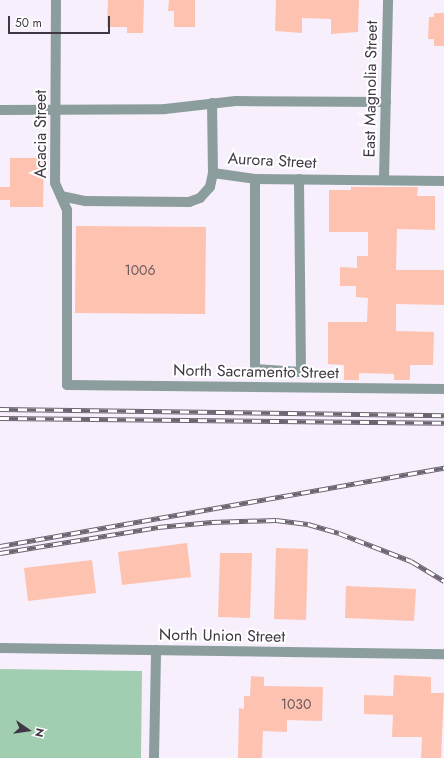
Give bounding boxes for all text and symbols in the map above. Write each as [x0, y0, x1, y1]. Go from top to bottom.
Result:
scale bar [10, 8, 112, 34]
text: 50 m [15, 14, 42, 32]
street label: East Magnolia Street [360, 20, 382, 158]
street label: Acacia Street [31, 90, 51, 178]
street label: Aurora Street [227, 149, 317, 173]
house number: 1006 [124, 262, 156, 278]
street label: North Sacramento Street [173, 361, 339, 383]
street label: North Union Street [159, 625, 285, 647]
house number: 1030 [281, 696, 311, 712]
north arrow [8, 710, 48, 750]
text: N [31, 727, 48, 739]

